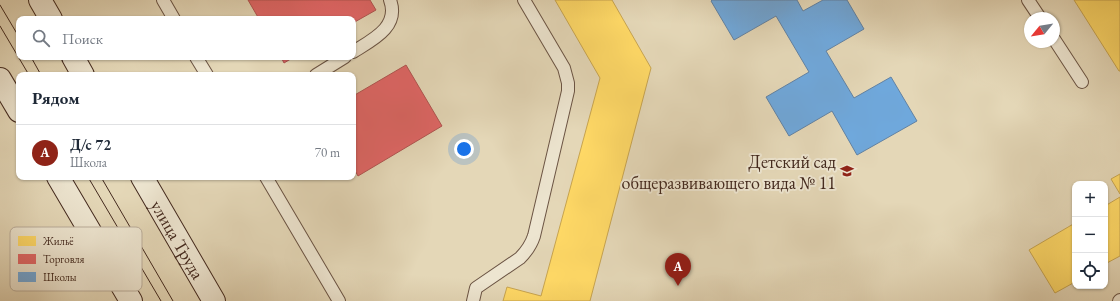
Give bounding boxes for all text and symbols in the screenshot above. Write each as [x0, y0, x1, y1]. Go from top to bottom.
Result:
north arrow [1024, 12, 1060, 48]
search box [16, 16, 356, 60]
icon: search [30, 27, 52, 49]
text: Поиск [62, 29, 103, 48]
text: Рядом [32, 87, 80, 109]
text: Д/с 72 [70, 135, 111, 154]
your location [454, 139, 474, 159]
text: A [40, 144, 50, 161]
text: 70 m [315, 144, 340, 161]
place label: Детский сад общеразвивающего вида № 11 [621, 150, 836, 194]
text: Школа [70, 154, 107, 171]
school or university icon: Детский сад общеразвивающего вида № 11 [839, 163, 855, 179]
map controls [1072, 181, 1108, 289]
button: + [1072, 181, 1108, 217]
street label: улица Труда [146, 196, 211, 284]
button: − [1072, 217, 1108, 253]
legend [10, 227, 142, 291]
text: Жильё [42, 234, 74, 248]
text: Торговля [43, 252, 84, 266]
pin: A [665, 253, 691, 286]
button: locate [1072, 253, 1108, 289]
text: Школы [43, 270, 77, 284]

